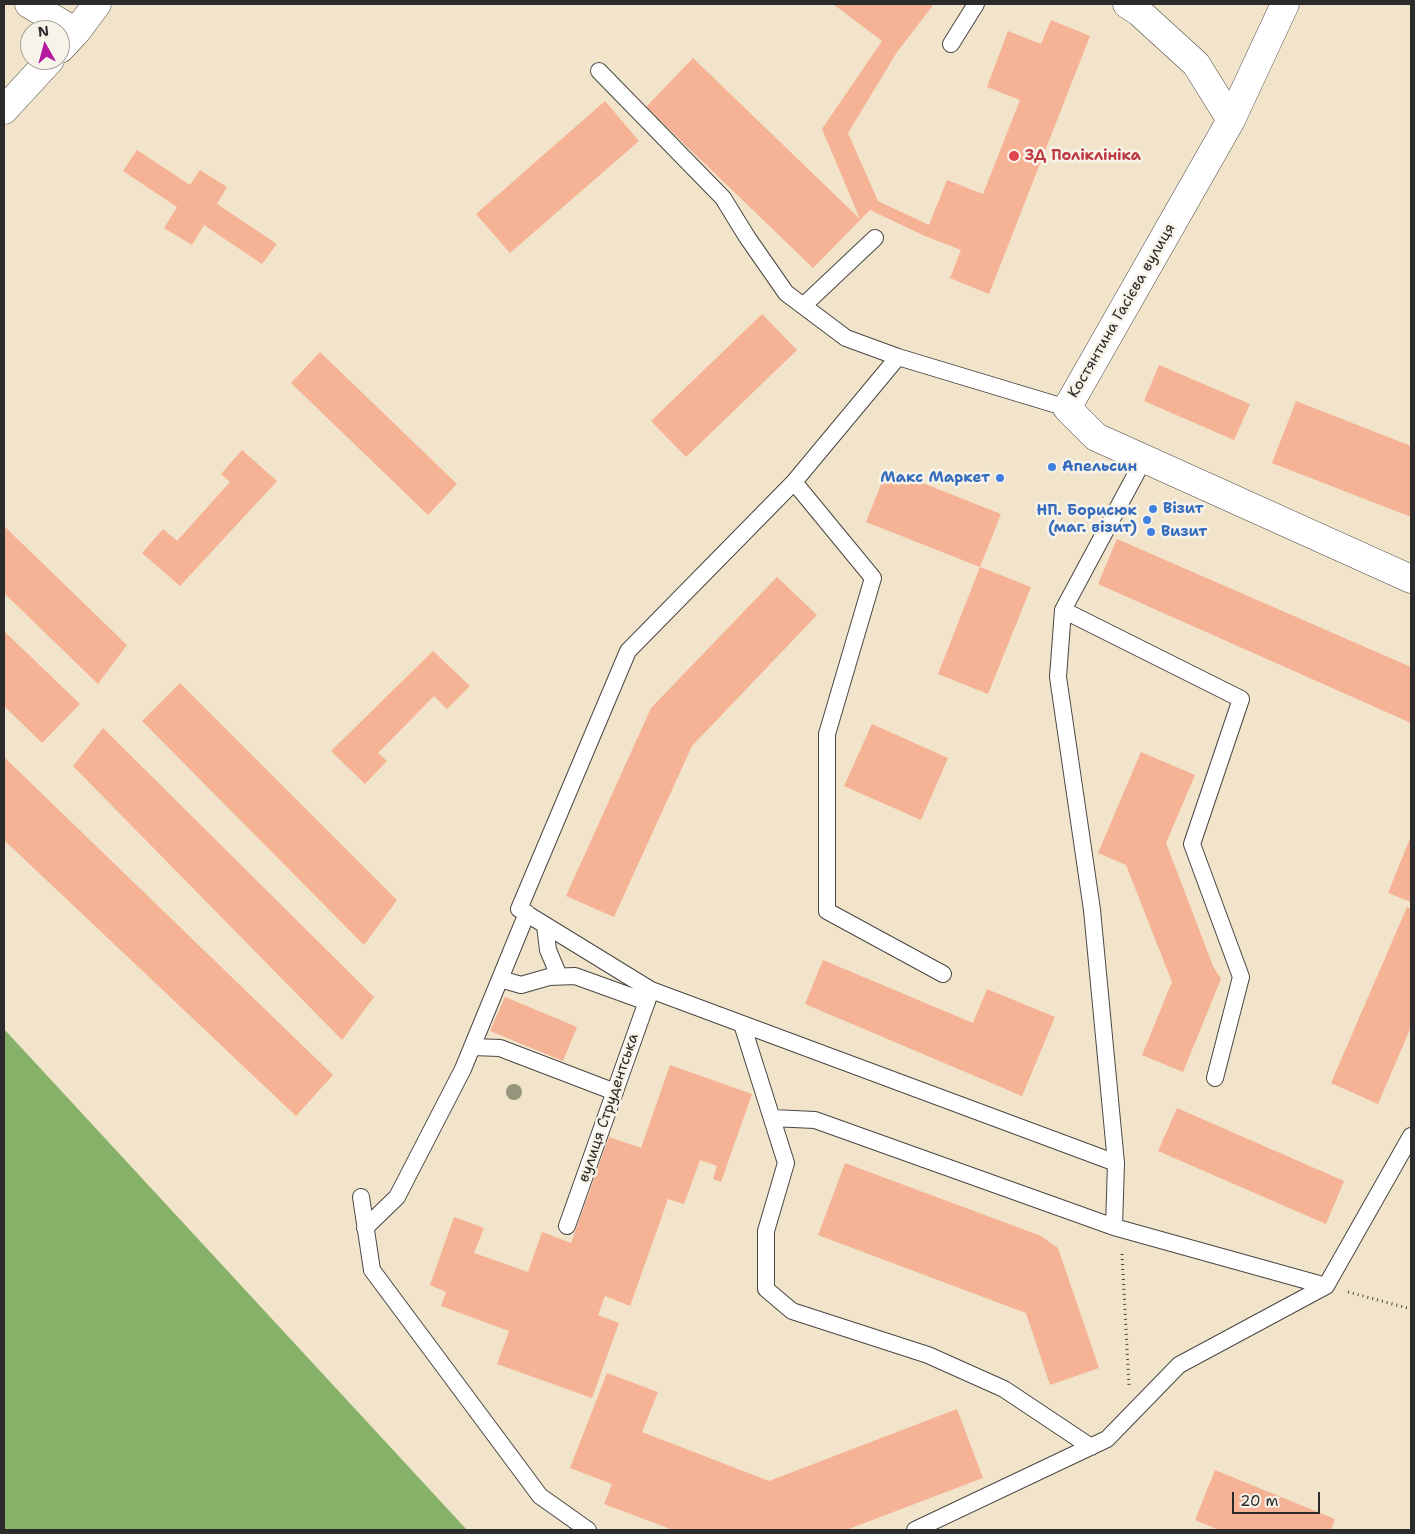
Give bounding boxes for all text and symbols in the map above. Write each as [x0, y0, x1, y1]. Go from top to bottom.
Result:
north arrow [20, 20, 70, 70]
text: N [37, 21, 50, 41]
place label: ЗД Поліклініка [1025, 147, 1141, 165]
marker: ЗД Поліклініка [1007, 149, 1021, 163]
street label: Костянтина Гасієва вулиця [1065, 221, 1179, 401]
place label: Апельсин [1062, 458, 1137, 476]
marker: Апельсин [1046, 461, 1058, 473]
place label: Макс Маркет [880, 469, 990, 487]
marker: Макс Маркет [994, 472, 1006, 484]
place label: Візит [1163, 500, 1204, 518]
place label: НП. Борисюк (маг. візит) [1037, 502, 1137, 537]
marker: Візит [1147, 503, 1159, 515]
marker: НП. Борисюк (маг. візит) [1141, 514, 1153, 526]
place label: Визит [1161, 523, 1207, 541]
marker: Визит [1145, 526, 1157, 538]
street label: вулиця Струдентська [575, 1031, 643, 1185]
scale bar [1235, 1482, 1322, 1514]
text: 20 m [1240, 1491, 1279, 1511]

